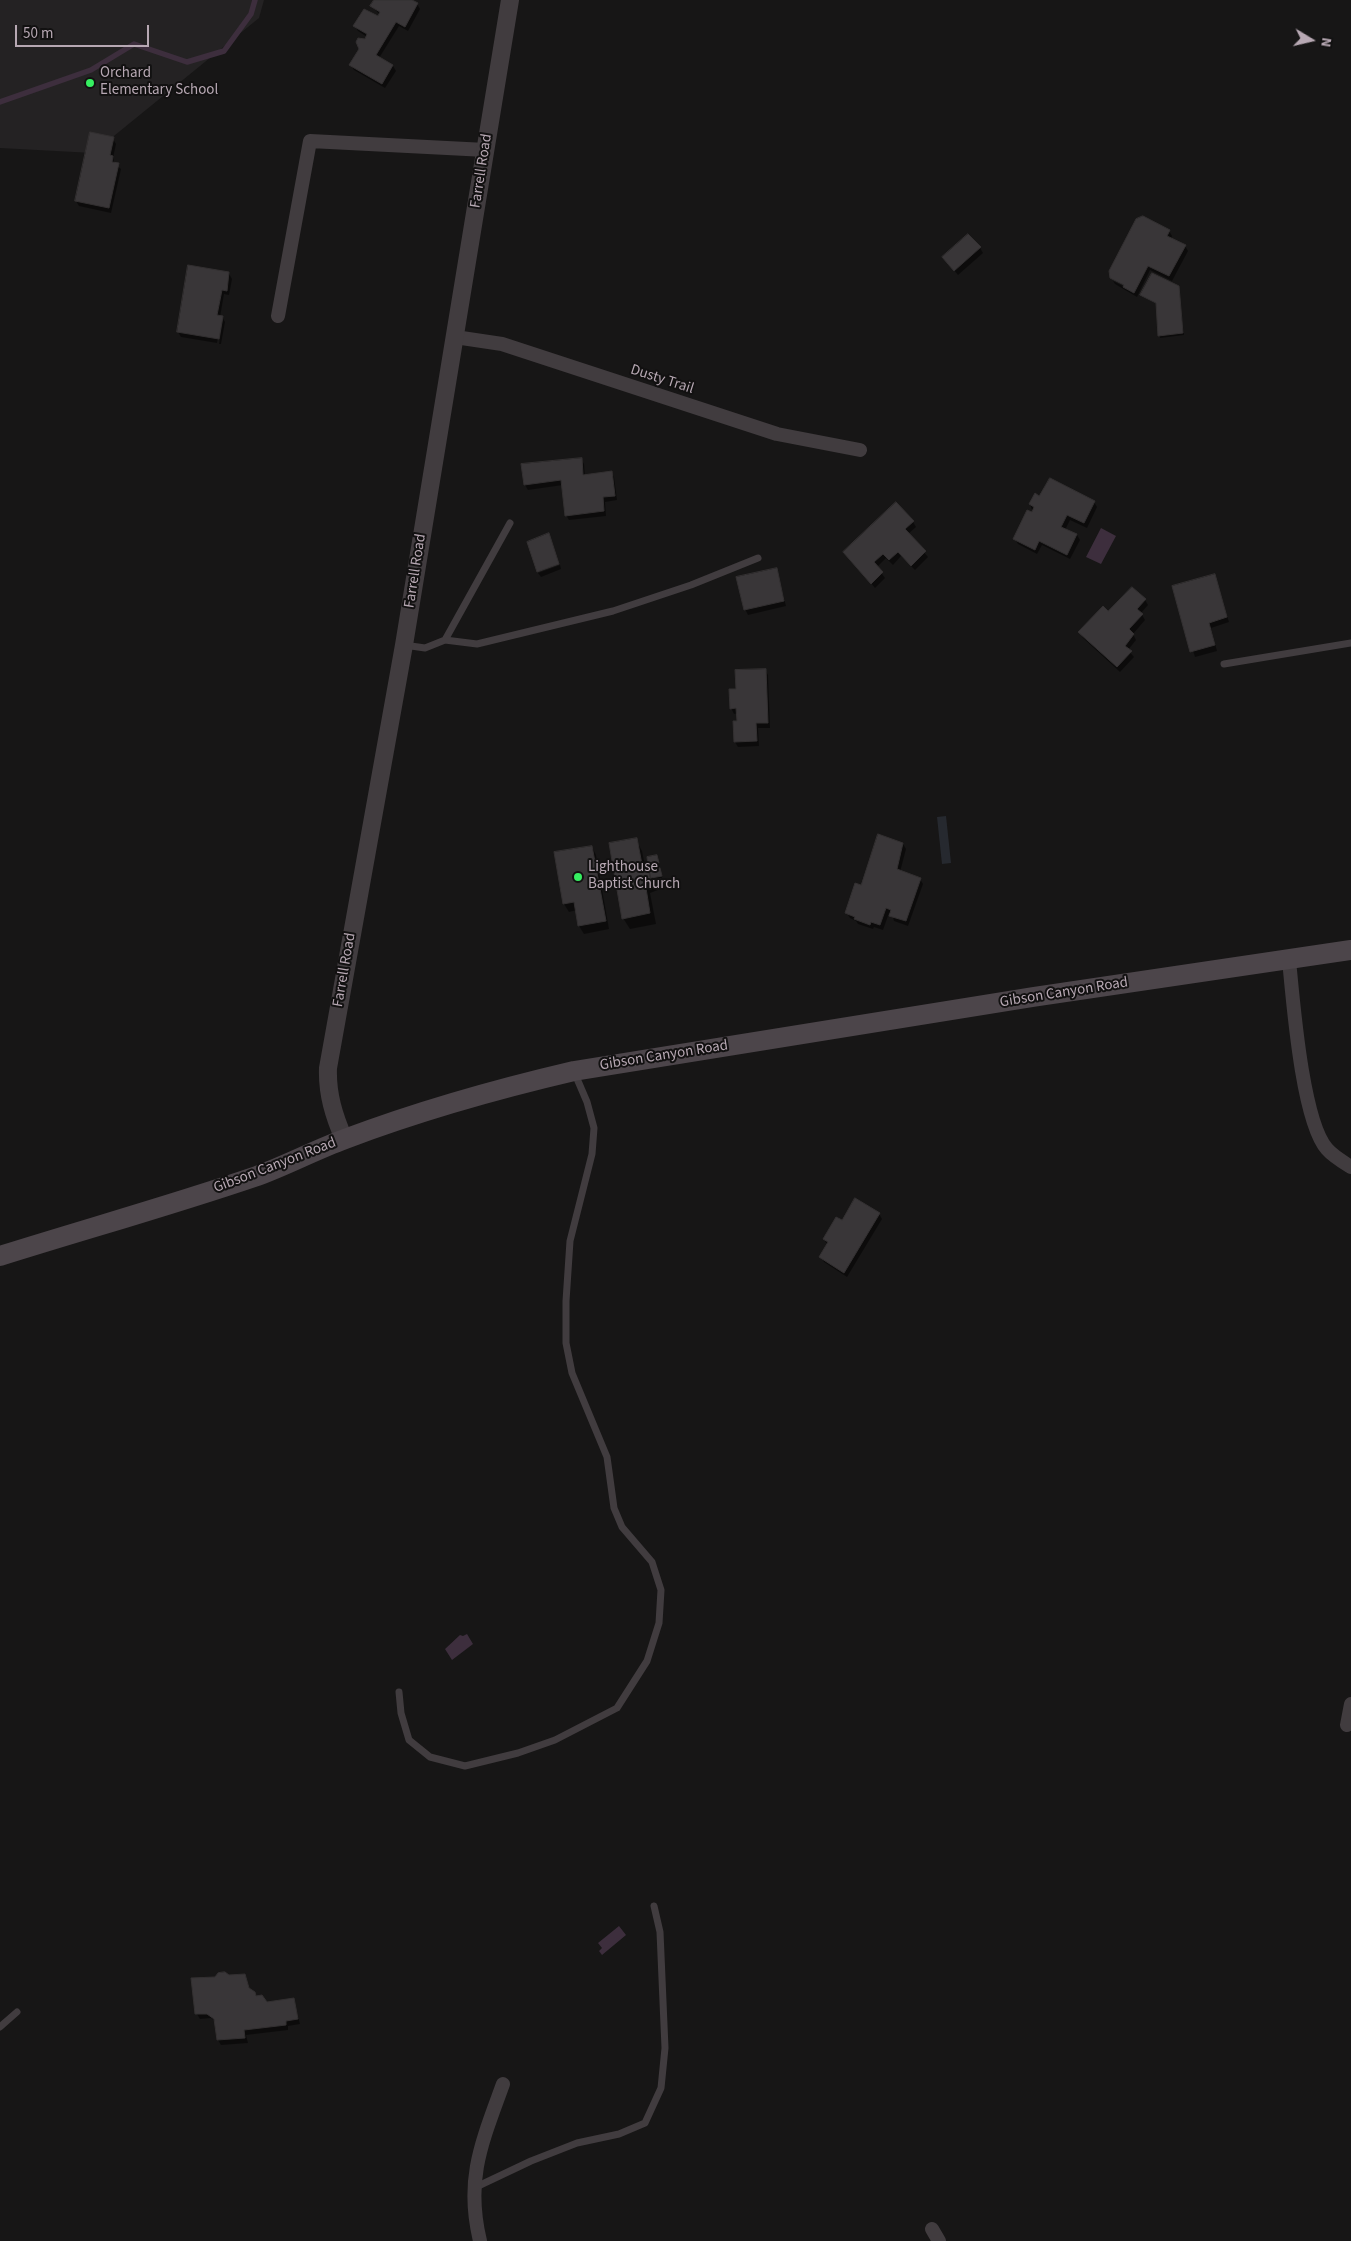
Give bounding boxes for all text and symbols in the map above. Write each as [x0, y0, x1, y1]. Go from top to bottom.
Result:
scale bar [18, 15, 151, 47]
north arrow [1286, 15, 1336, 65]
text: 50 m [23, 23, 53, 44]
text: N [1315, 36, 1336, 49]
place label: Orchard Elementary School [100, 65, 218, 100]
marker: Orchard Elementary School [84, 77, 96, 89]
street label: Farrell Road [467, 133, 497, 209]
street label: Dusty Trail [628, 361, 696, 399]
street label: Farrell Road [401, 533, 431, 609]
place label: Lighthouse Baptist Church [588, 859, 680, 894]
marker: Lighthouse Baptist Church [572, 871, 584, 883]
street label: Farrell Road [330, 932, 360, 1008]
street label: Gibson Canyon Road [999, 974, 1129, 1012]
street label: Gibson Canyon Road [599, 1037, 729, 1075]
street label: Gibson Canyon Road [211, 1134, 339, 1198]

